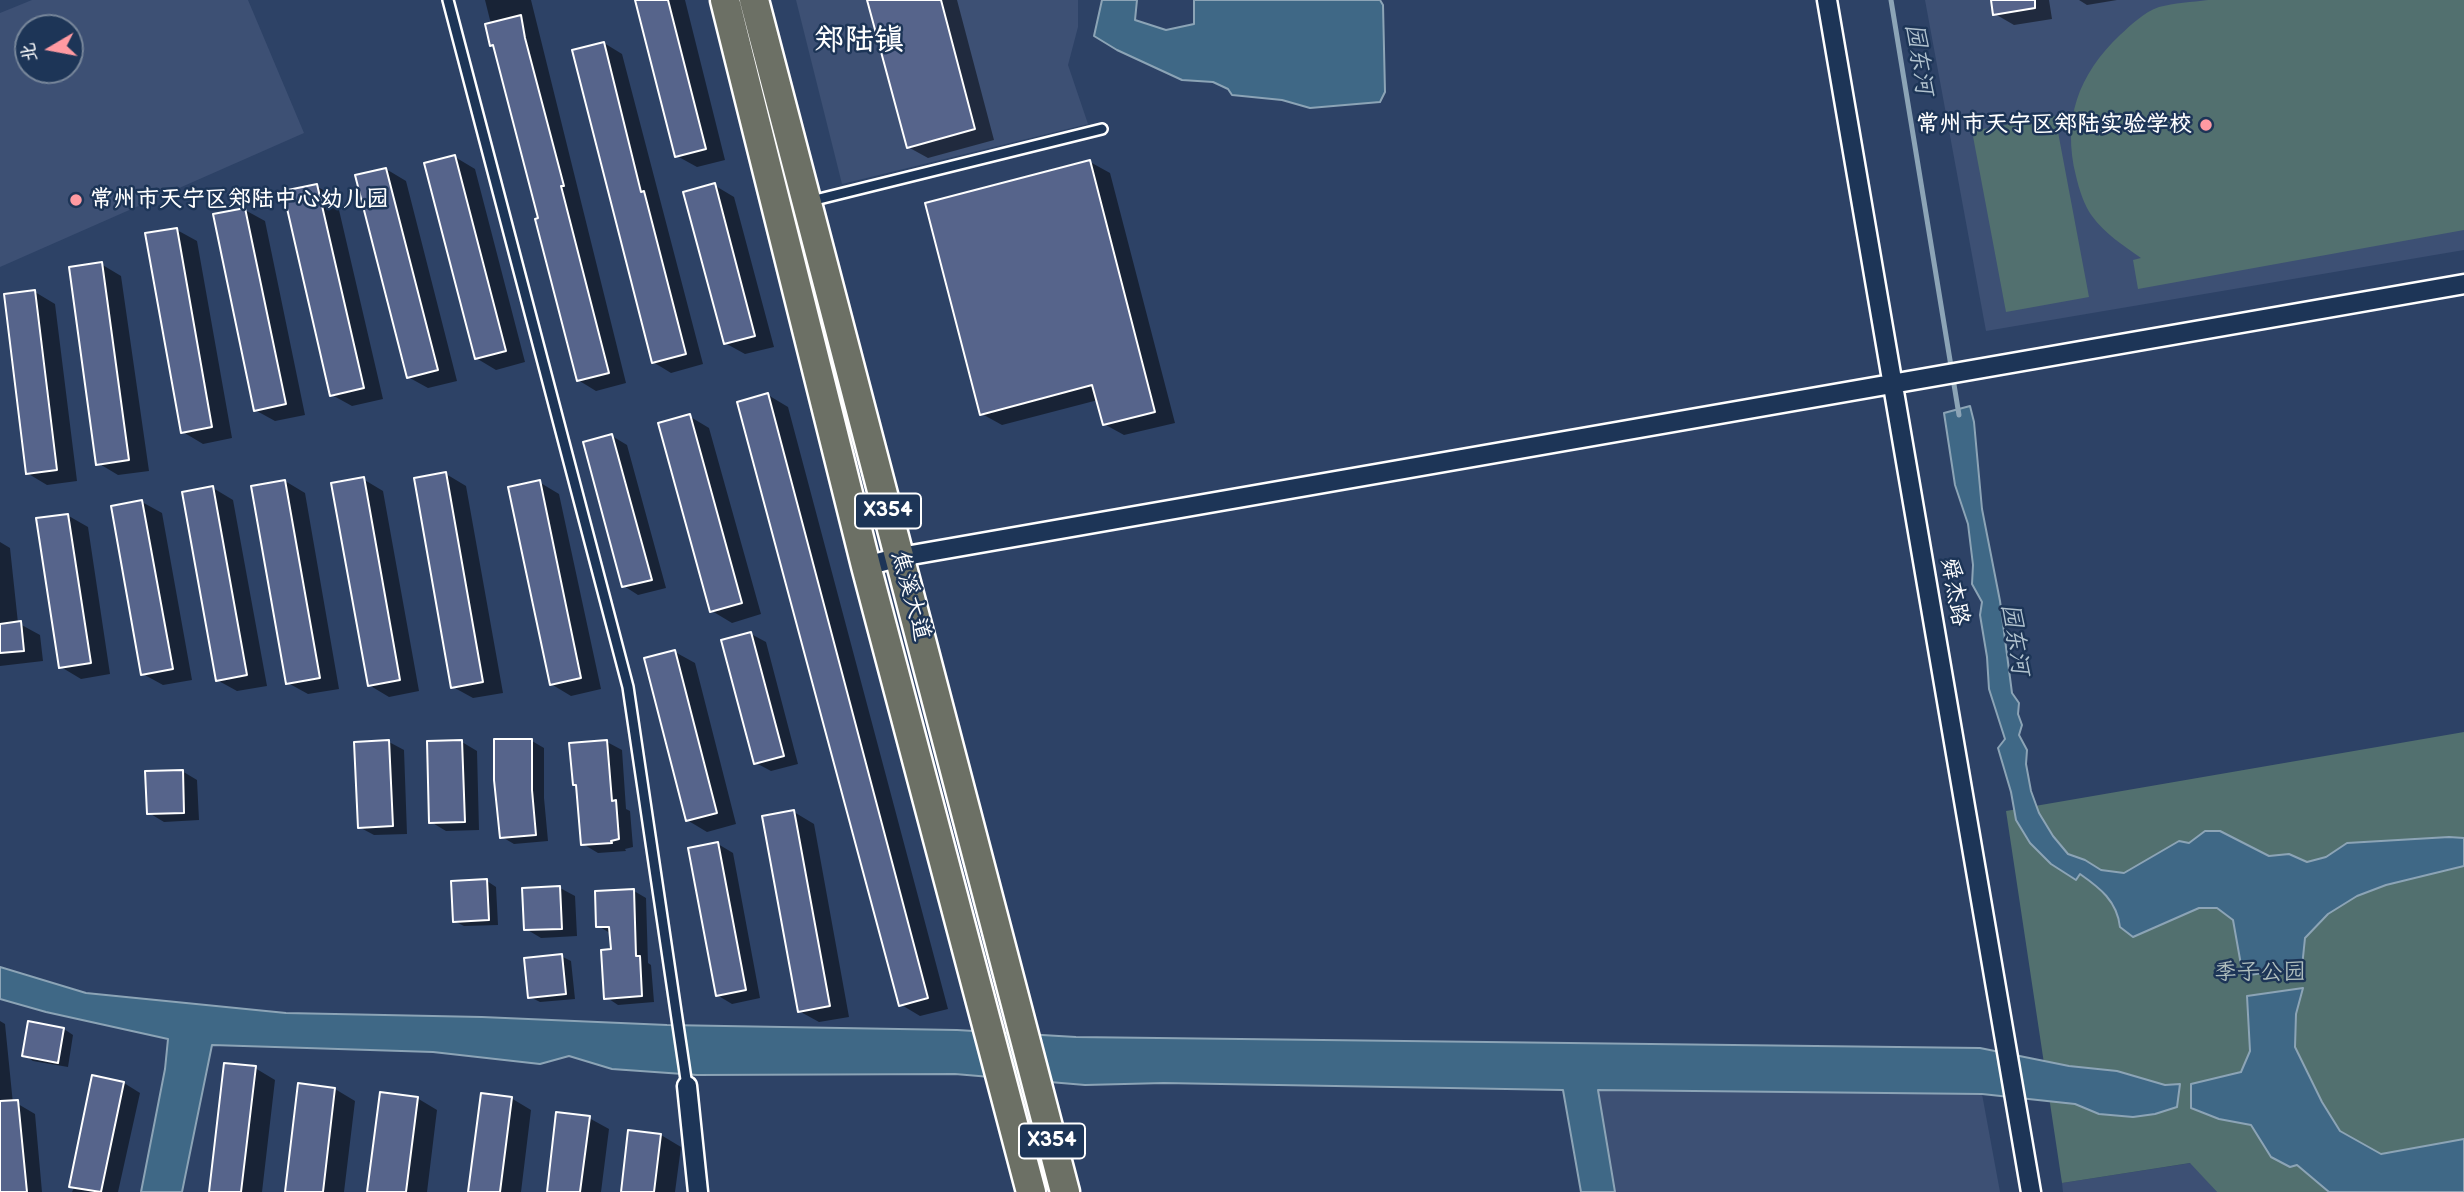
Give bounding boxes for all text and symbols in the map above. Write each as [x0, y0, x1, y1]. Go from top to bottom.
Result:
north arrow [14, 14, 84, 84]
water label: 园东河 [1898, 21, 1938, 97]
district label: 郑陆镇 [814, 23, 904, 59]
text: 北 [17, 41, 43, 64]
place label: 常州市天宁区郑陆实验学校 [1916, 111, 2192, 139]
marker: 常州市天宁区郑陆实验学校 [2198, 117, 2214, 133]
place label: 常州市天宁区郑陆中心幼儿园 [90, 186, 389, 214]
marker: 常州市天宁区郑陆中心幼儿园 [68, 192, 84, 208]
road number: X354 [855, 494, 921, 528]
street label: 焦溪大道 [885, 548, 935, 644]
street label: 舜杰路 [1934, 556, 1974, 628]
water label: 园东河 [1994, 601, 2034, 677]
park label: 季子公园 [2214, 959, 2306, 987]
road number: X354 [1019, 1124, 1085, 1158]

